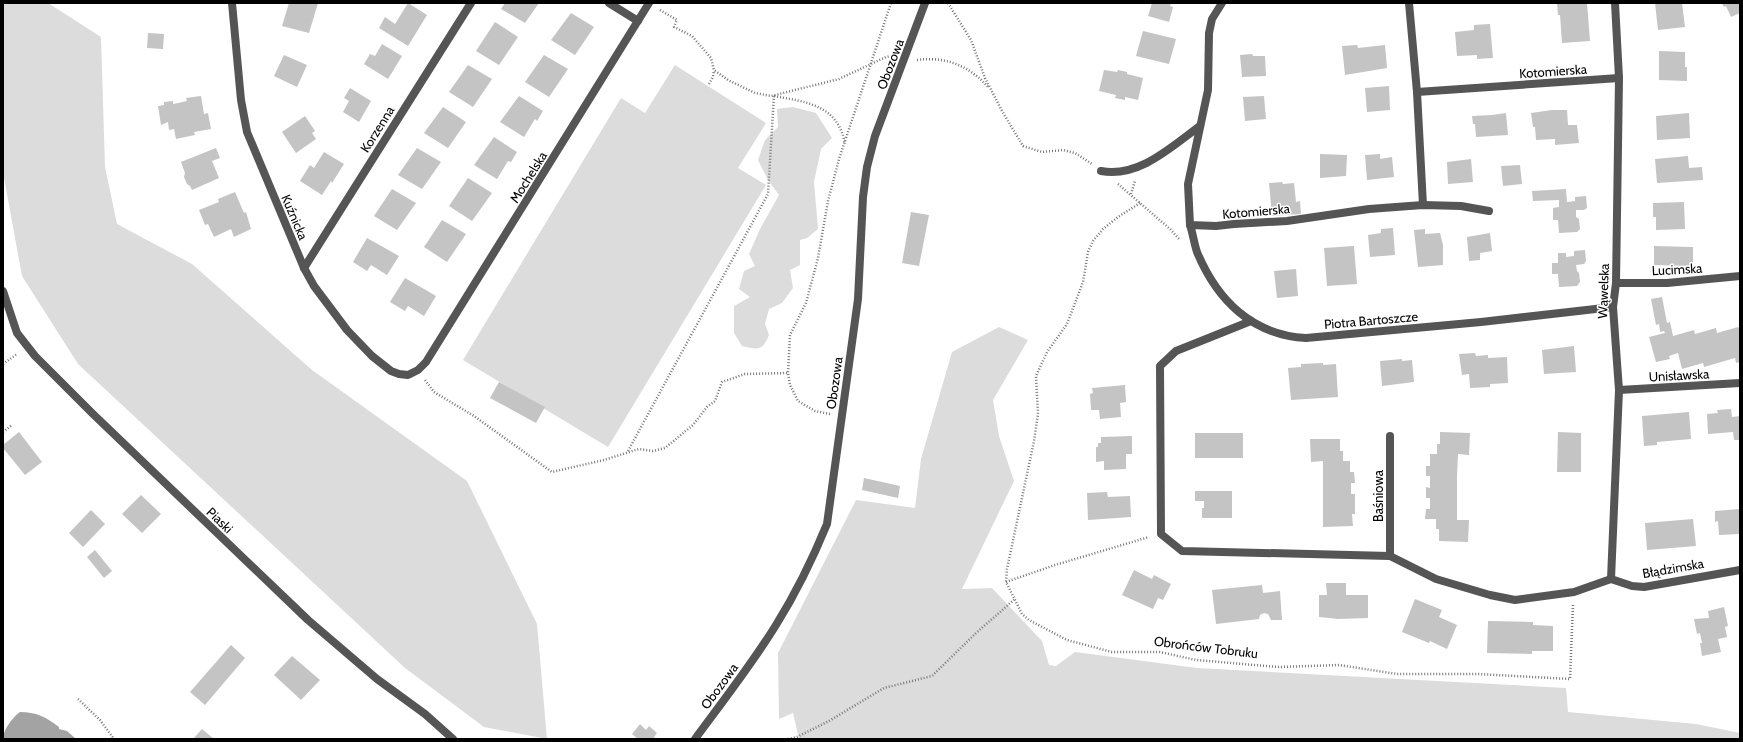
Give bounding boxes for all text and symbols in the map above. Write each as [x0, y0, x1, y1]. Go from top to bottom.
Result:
street label: Obozowa [873, 36, 907, 92]
street label: Kotomierska [1519, 61, 1588, 81]
street label: Korzenna [357, 102, 398, 155]
street label: Mochelska [506, 148, 550, 206]
street label: Kuźnicka [278, 192, 312, 243]
street label: Kotomierska [1222, 200, 1291, 222]
street label: Lucimska [1651, 260, 1703, 278]
street label: Wąwelska [1594, 262, 1612, 319]
street label: Piotra Bartoszcze [1323, 308, 1419, 332]
street label: Obozowa [822, 355, 846, 410]
street label: Unisławska [1648, 365, 1710, 385]
street label: Baśniowa [1370, 469, 1386, 522]
street label: Piaski [204, 504, 236, 536]
street label: Błądzimska [1641, 555, 1706, 581]
street label: Obrońców Tobruku [1153, 633, 1259, 661]
street label: Obozowa [697, 659, 741, 712]

